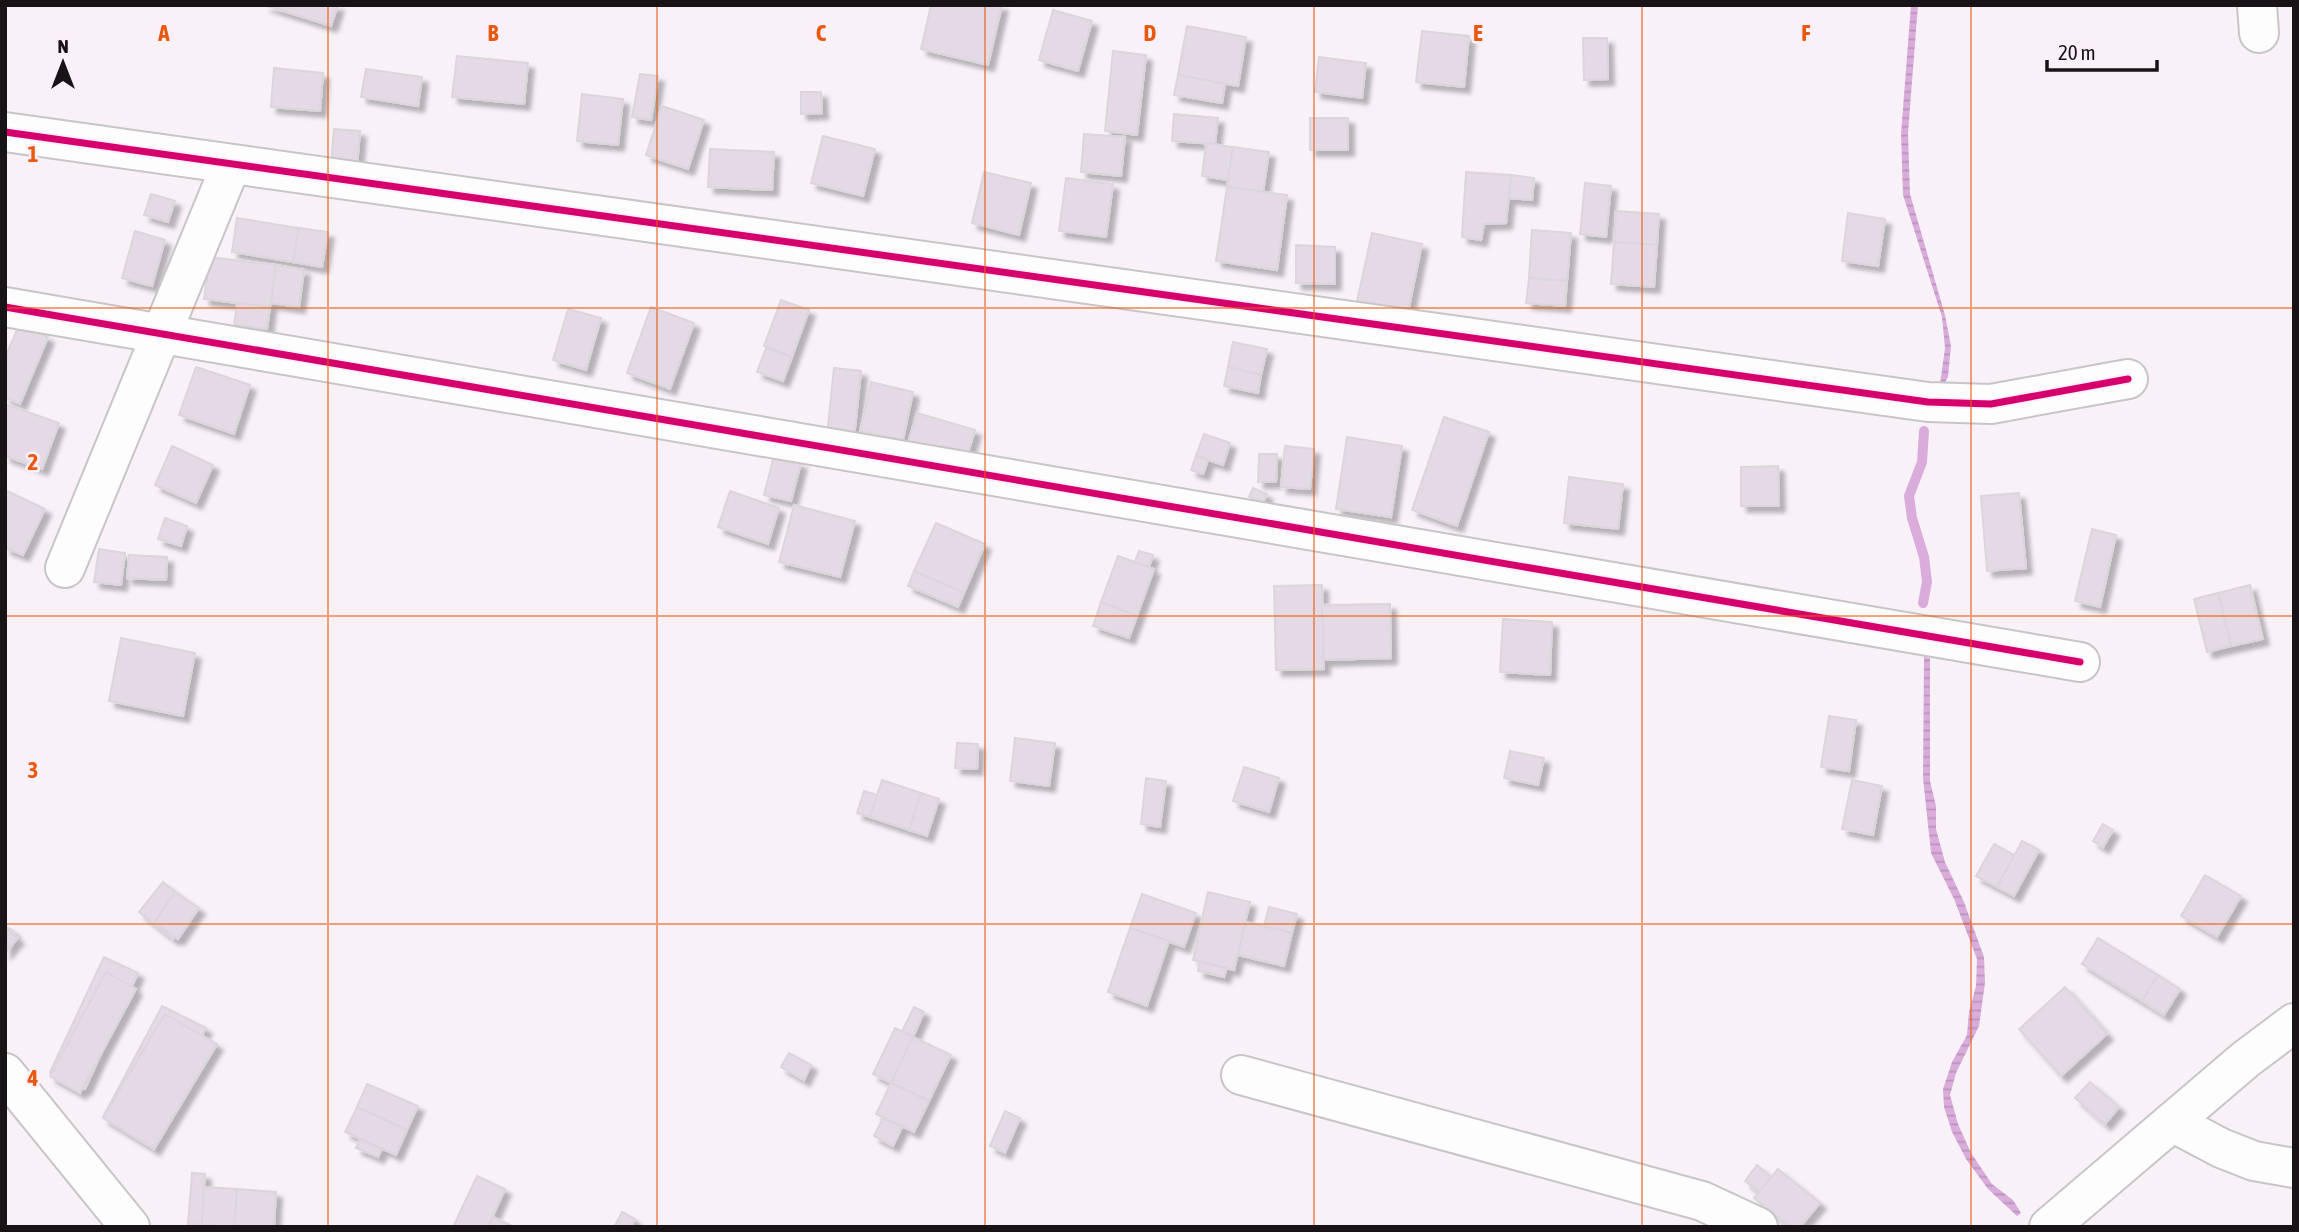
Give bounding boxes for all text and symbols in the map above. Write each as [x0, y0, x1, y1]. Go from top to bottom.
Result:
text: A [157, 20, 170, 46]
text: B [488, 20, 499, 46]
text: C [816, 20, 827, 46]
text: D [1144, 20, 1157, 46]
text: E [1473, 20, 1483, 46]
text: F [1801, 20, 1811, 46]
north arrow [28, 28, 98, 98]
scale bar [2047, 28, 2157, 72]
text: N [57, 35, 69, 57]
text: 20 m [2058, 40, 2096, 64]
text: 1 [28, 141, 39, 167]
text: 2 [28, 449, 38, 475]
text: 3 [28, 757, 38, 783]
text: 4 [27, 1065, 39, 1091]

